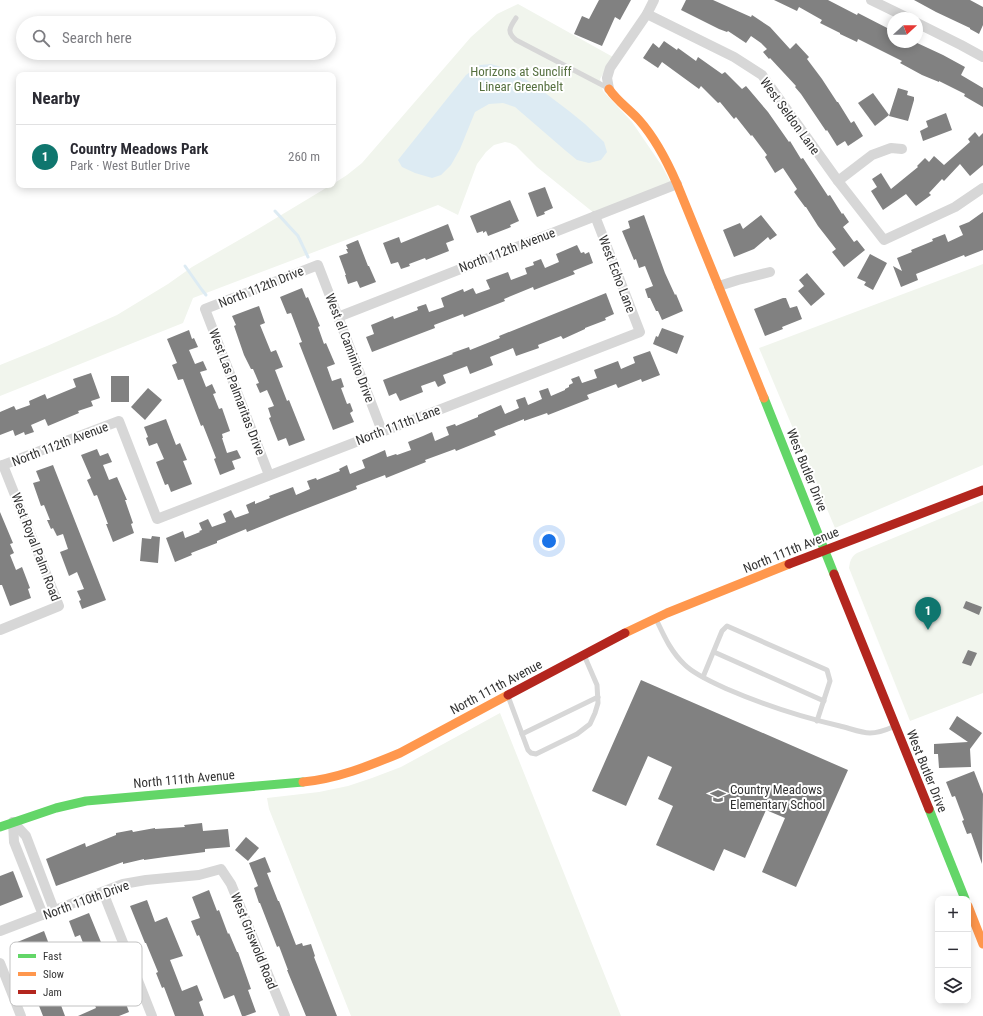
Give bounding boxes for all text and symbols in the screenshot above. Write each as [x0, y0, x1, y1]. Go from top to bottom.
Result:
north arrow [887, 12, 923, 48]
search box [16, 16, 336, 60]
icon: search [30, 27, 52, 49]
text: Search here [62, 29, 132, 47]
park label: Horizons at Suncliff Linear Greenbelt [470, 64, 572, 94]
street label: West Seldon Lane [757, 75, 823, 157]
text: Nearby [32, 88, 80, 108]
text: Country Meadows Park [70, 140, 209, 158]
text: 1 [42, 149, 48, 164]
text: 260 m [288, 149, 320, 164]
text: Park · West Butler Drive [70, 158, 190, 173]
street label: North 112th Avenue [457, 225, 557, 275]
street label: West Echo Lane [595, 233, 639, 315]
street label: North 112th Drive [216, 263, 306, 311]
street label: West el Caminito Drive [322, 291, 378, 405]
street label: West Las Palmaritas Drive [206, 327, 268, 457]
street label: North 111th Lane [354, 402, 442, 448]
street label: North 112th Avenue [10, 419, 110, 469]
street label: West Butler Drive [784, 427, 830, 513]
street label: West Royal Palm Road [8, 491, 64, 603]
street label: North 111th Avenue [741, 524, 841, 576]
your location [539, 531, 559, 551]
pin: 1 [915, 597, 941, 630]
street label: North 111th Avenue [448, 656, 544, 718]
street label: West Butler Drive [904, 728, 950, 814]
street label: North 111th Avenue [133, 767, 235, 791]
place label: Country Meadows Elementary School [730, 782, 825, 812]
school or university icon: Country Meadows Elementary School [709, 787, 727, 805]
street label: North 110th Drive [41, 878, 131, 922]
street label: West Griswold Road [228, 891, 280, 991]
map controls [935, 896, 971, 1004]
button: + [935, 896, 971, 932]
button: − [935, 932, 971, 968]
legend [10, 942, 142, 1006]
text: Fast [43, 950, 62, 963]
text: Slow [43, 968, 64, 981]
button: layers [935, 968, 971, 1004]
text: Jam [43, 986, 62, 999]

